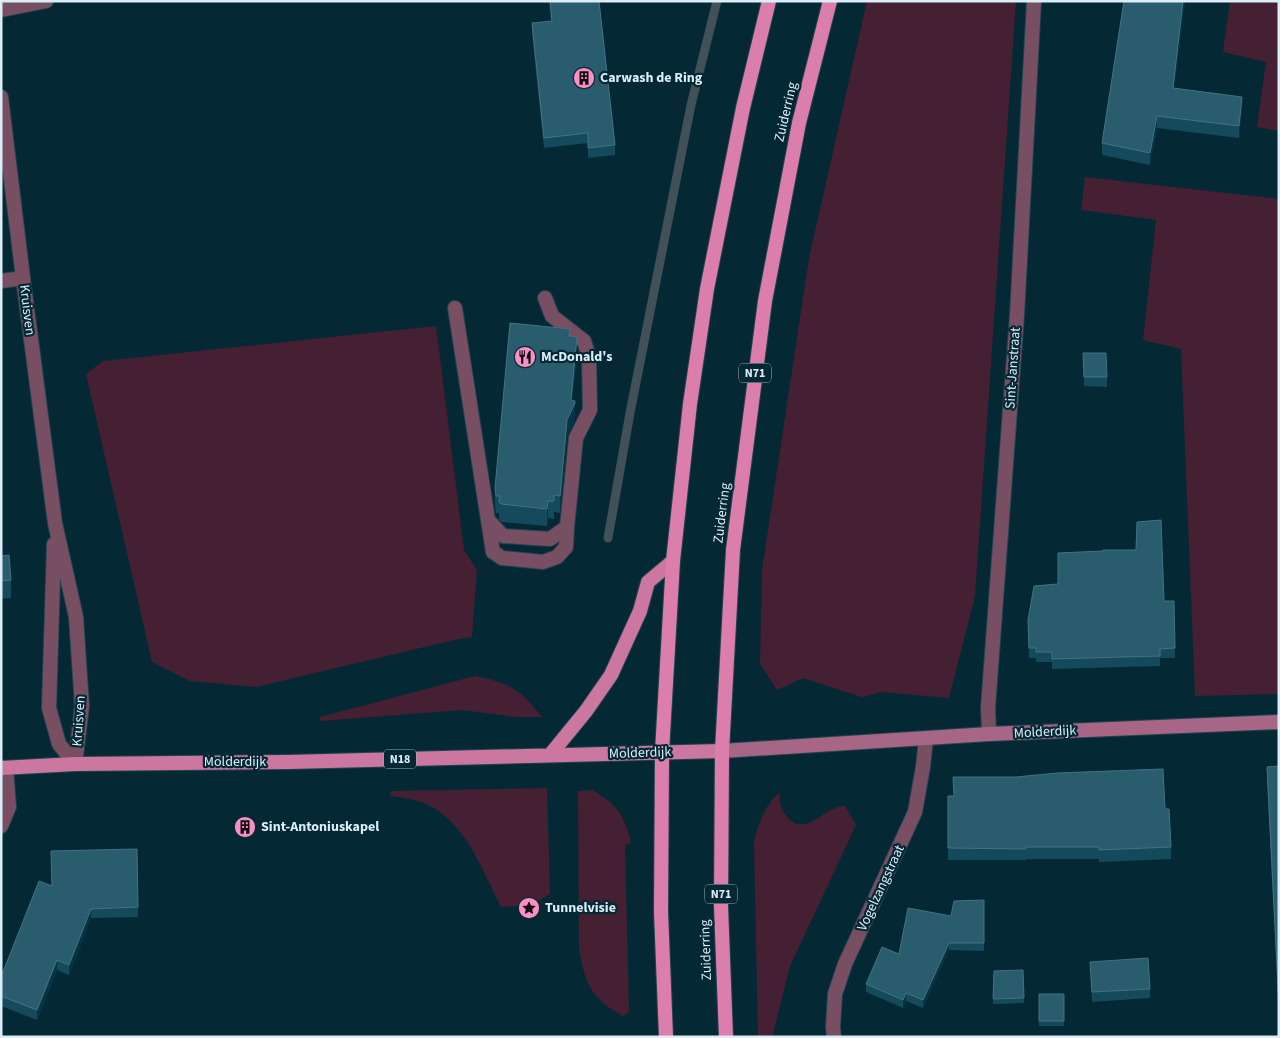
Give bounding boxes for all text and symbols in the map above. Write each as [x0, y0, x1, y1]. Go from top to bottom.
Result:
building icon: Carwash de Ring [572, 66, 596, 90]
place label: Carwash de Ring [600, 68, 703, 88]
street label: Zuiderring [769, 80, 803, 144]
street label: Kruisven [14, 283, 40, 337]
street label: Sint-Janstraat [1000, 326, 1026, 410]
restaurant icon: McDonald's [513, 345, 537, 369]
place label: McDonald's [541, 347, 612, 367]
road number: N71 [739, 363, 771, 382]
street label: Zuiderring [708, 482, 736, 544]
street label: Kruisven [67, 695, 91, 747]
street label: Molderdijk [1013, 720, 1077, 744]
street label: Molderdijk [608, 742, 672, 764]
road number: N18 [384, 750, 416, 769]
street label: Molderdijk [204, 752, 266, 772]
building icon: Sint-Antoniuskapel [233, 815, 257, 839]
place label: Sint-Antoniuskapel [261, 817, 379, 837]
street label: Vogelzangstraat [852, 841, 910, 934]
road number: N71 [705, 884, 737, 904]
place icon: Tunnelvisie [517, 896, 541, 920]
place label: Tunnelvisie [545, 898, 616, 918]
street label: Zuiderring [695, 919, 717, 981]

